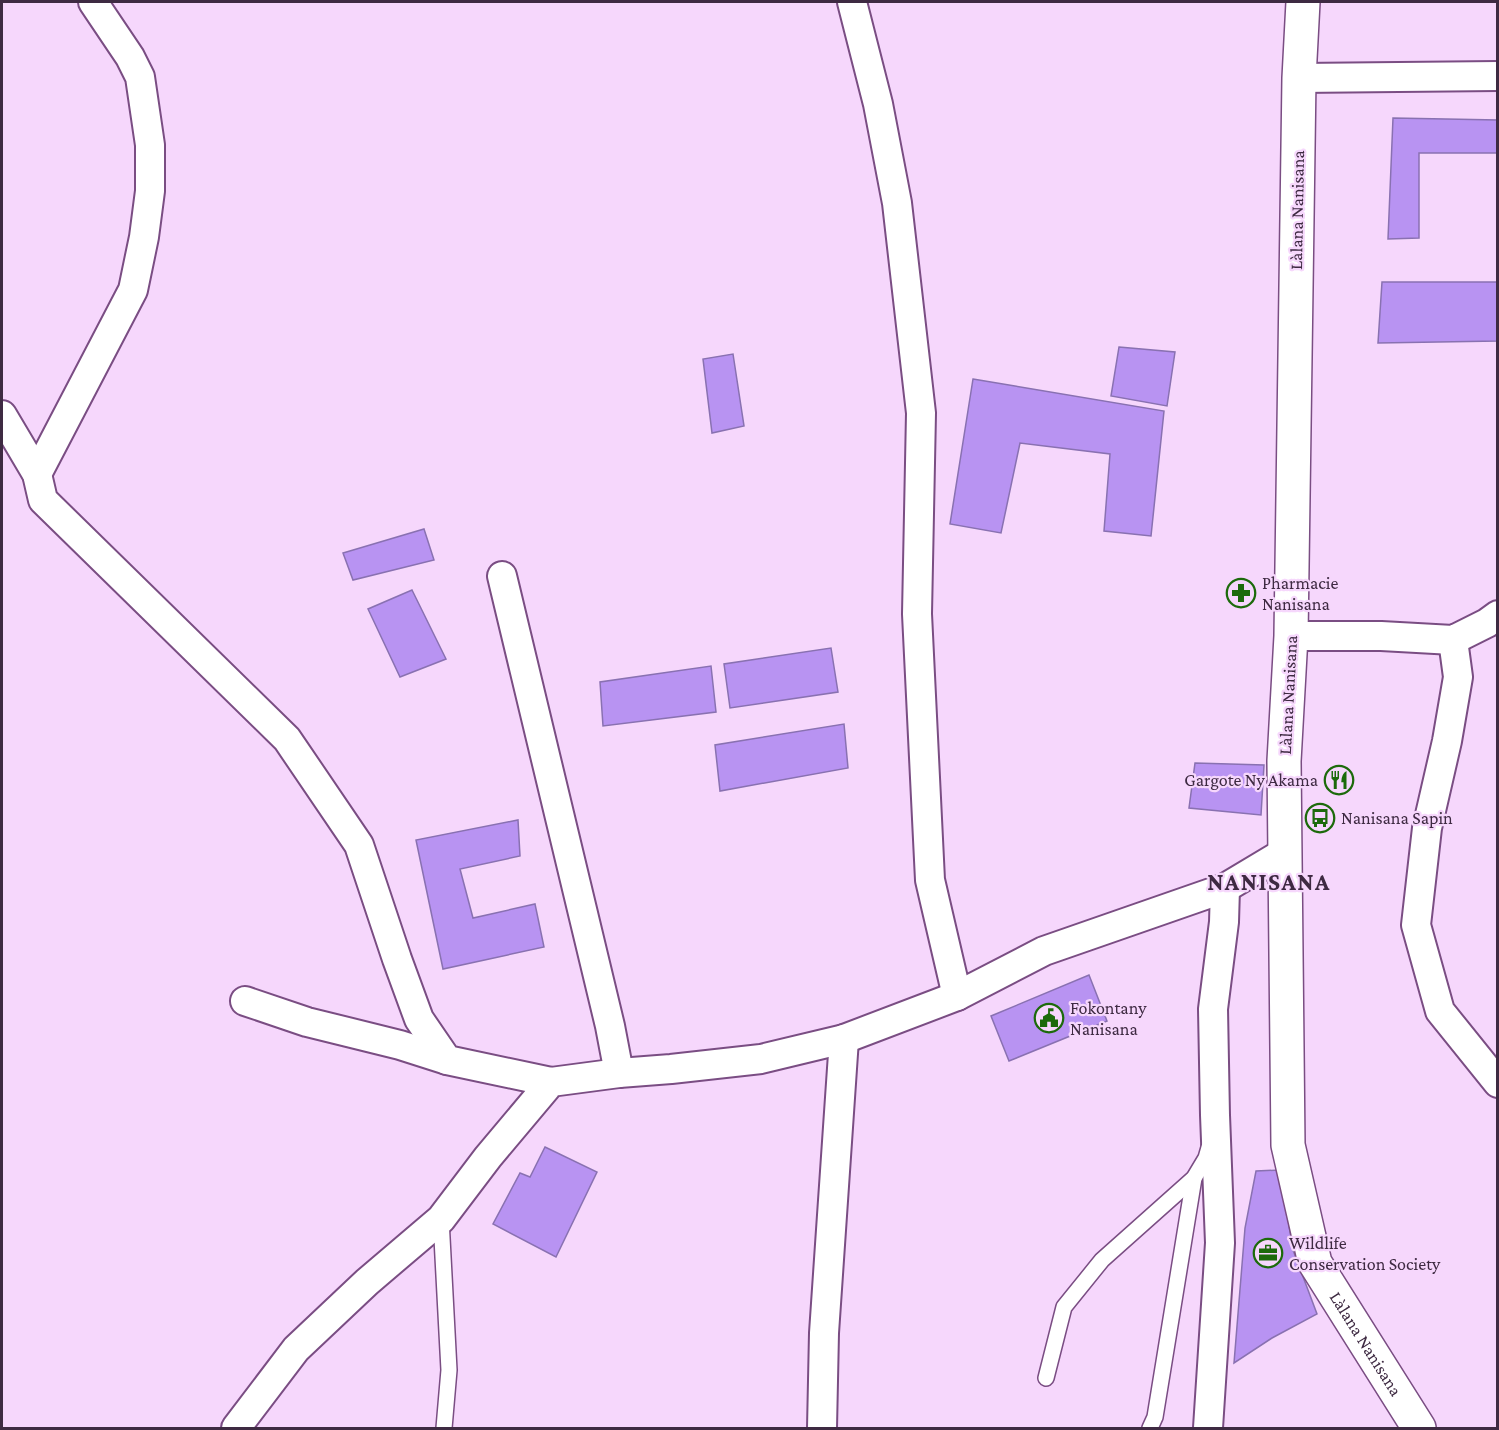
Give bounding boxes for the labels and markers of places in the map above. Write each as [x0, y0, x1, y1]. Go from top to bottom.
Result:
place label: Pharmacie Nanisana [1262, 573, 1338, 614]
pharmacy icon: Pharmacie Nanisana [1225, 577, 1257, 609]
restaurant icon: Gargote Ny Akama [1323, 764, 1355, 796]
place label: Gargote Ny Akama [1184, 770, 1318, 790]
bus stop icon: Nanisana Sapin [1304, 802, 1336, 834]
place label: Nanisana Sapin [1341, 808, 1453, 828]
place label: Fokontany Nanisana [1070, 998, 1147, 1039]
public building icon: Fokontany Nanisana [1033, 1002, 1065, 1034]
place label: Wildlife Conservation Society [1289, 1233, 1441, 1274]
office icon: Wildlife Conservation Society [1252, 1237, 1284, 1269]

